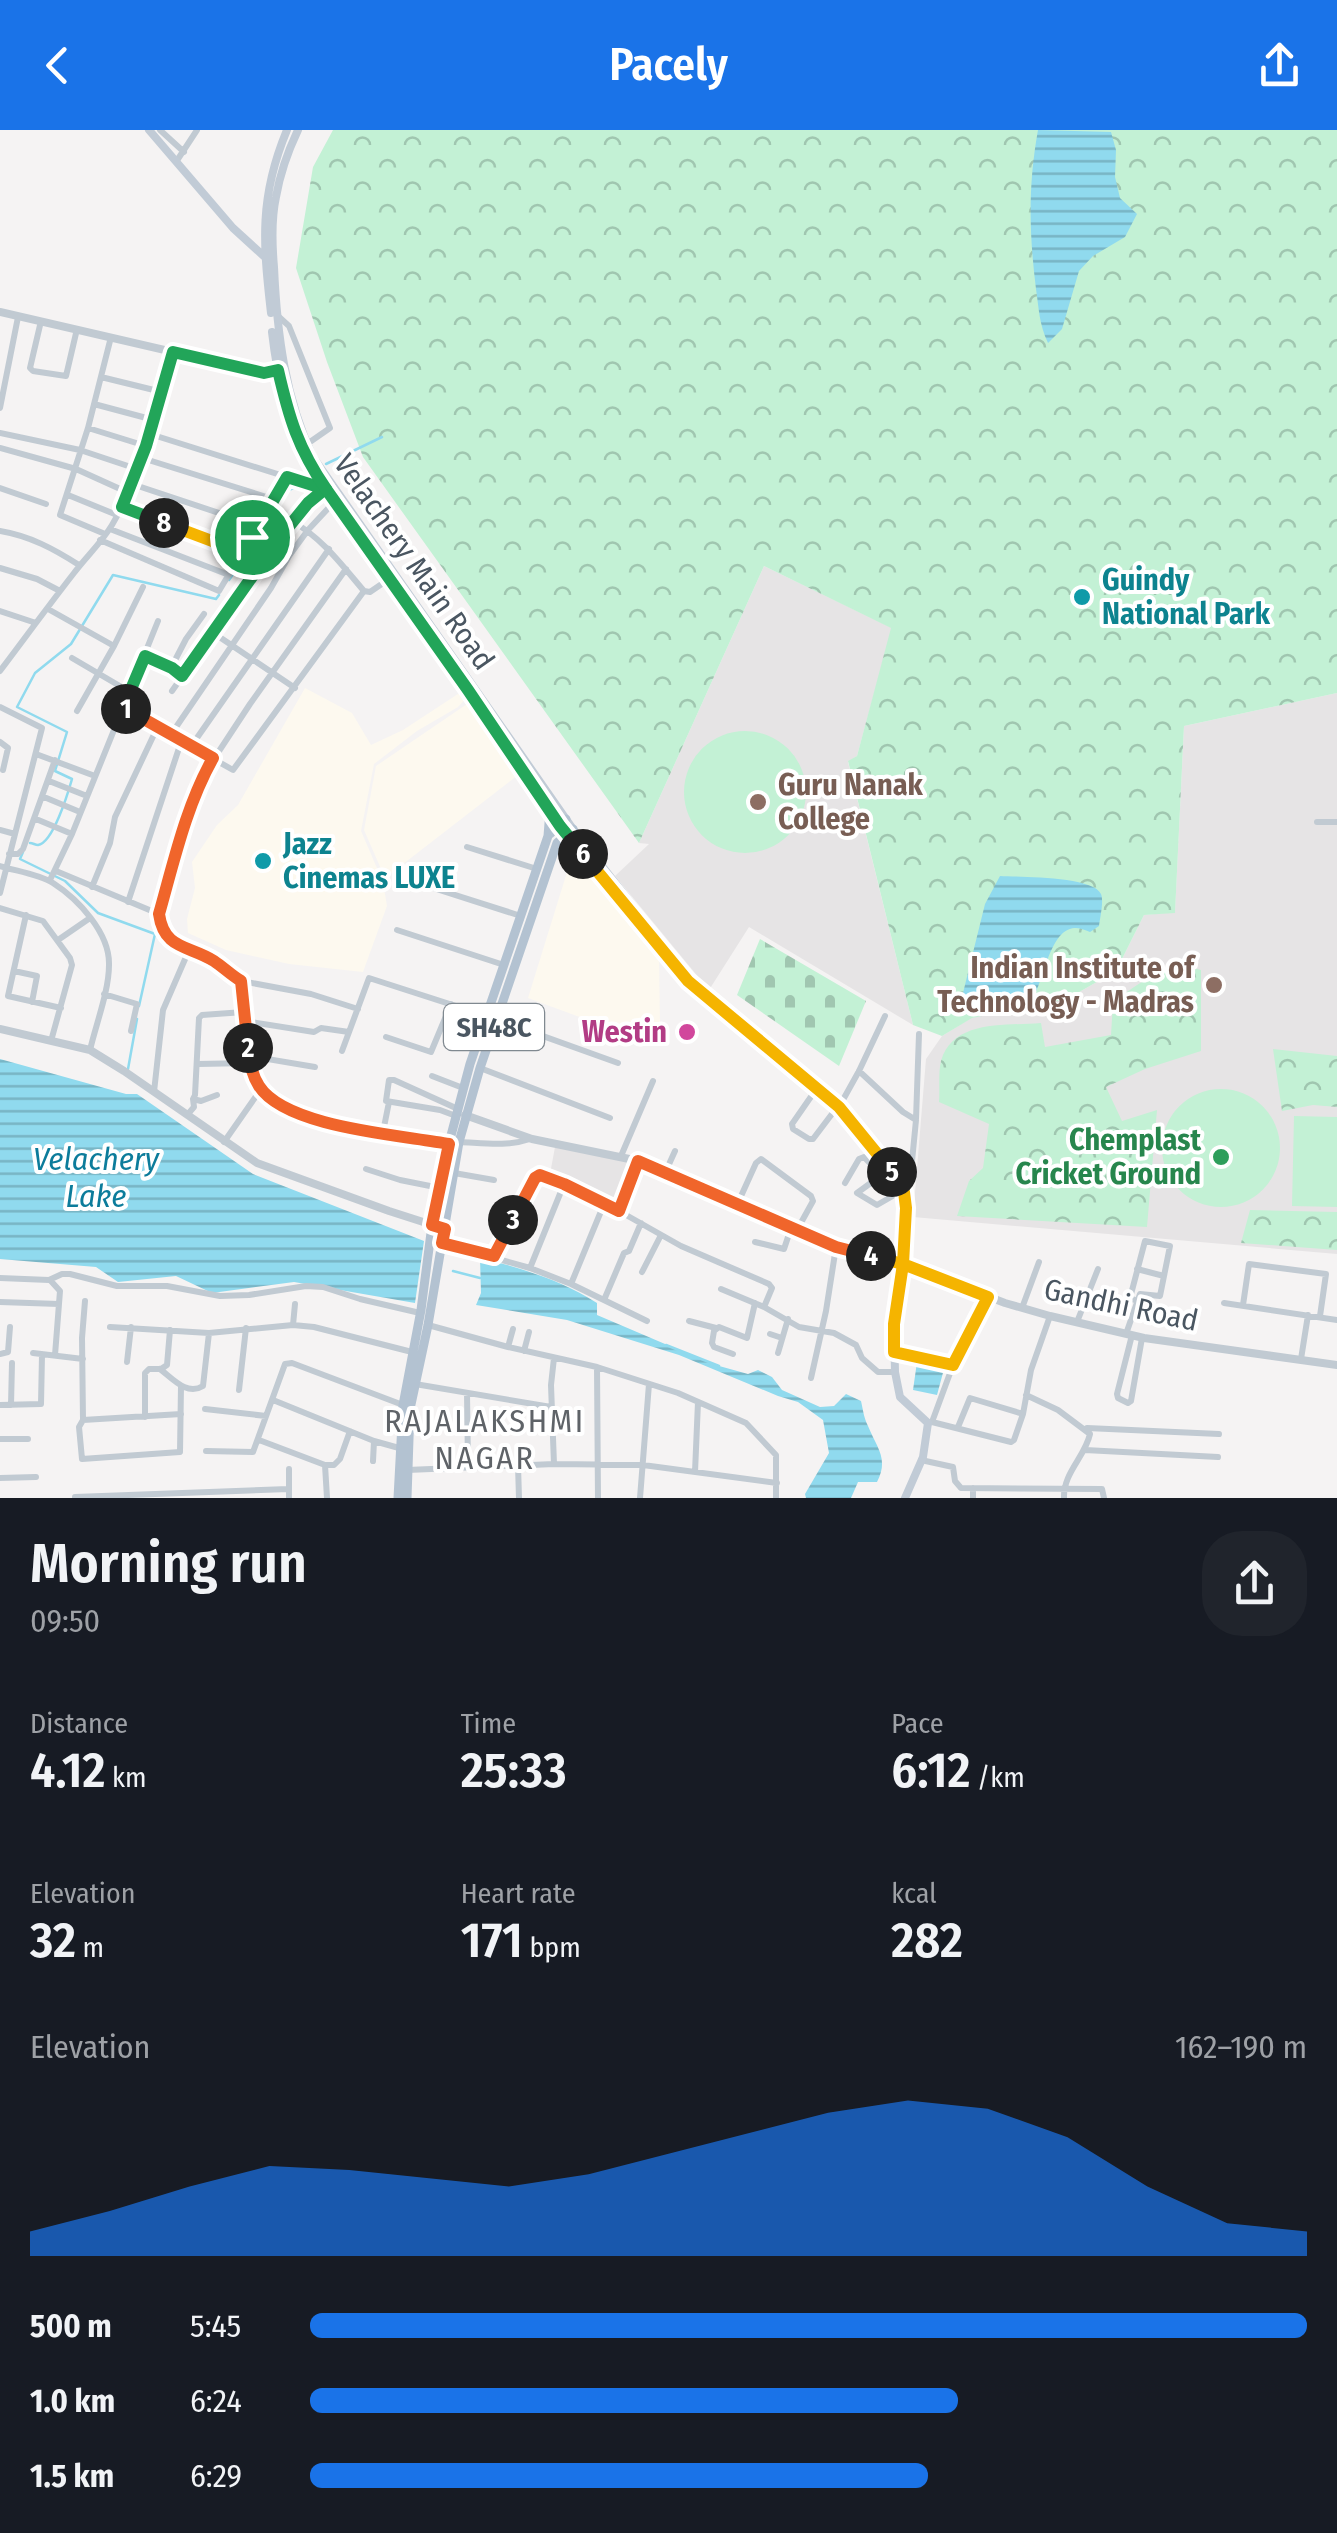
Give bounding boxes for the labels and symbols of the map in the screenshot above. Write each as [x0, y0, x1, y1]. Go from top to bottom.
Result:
street label: Velachery Main Road [326, 447, 502, 677]
pin [210, 495, 295, 580]
pin: 8 [139, 498, 189, 548]
place label: Guindy National Park [1102, 562, 1271, 632]
marker: Guindy National Park [1071, 586, 1093, 608]
pin: 1 [101, 684, 151, 734]
place label: Guru Nanak College [778, 767, 924, 837]
marker: Guru Nanak College [747, 791, 769, 813]
place label: Jazz Cinemas LUXE [282, 826, 455, 896]
pin: 6 [558, 829, 608, 879]
marker: Jazz Cinemas LUXE [252, 850, 274, 872]
place label: Indian Institute of Technology - Madras [937, 950, 1196, 1020]
marker: Indian Institute of Technology - Madras [1203, 974, 1225, 996]
road number: SH48C [444, 1004, 544, 1050]
place label: Westin [582, 1014, 667, 1050]
marker: Westin [676, 1021, 698, 1043]
pin: 2 [223, 1023, 273, 1073]
place label: Chemplast Cricket Ground [1015, 1122, 1201, 1192]
water label: Velachery Lake [33, 1140, 161, 1215]
marker: Chemplast Cricket Ground [1210, 1146, 1232, 1168]
pin: 5 [867, 1147, 917, 1197]
pin: 3 [488, 1195, 538, 1245]
pin: 4 [846, 1231, 896, 1281]
street label: Gandhi Road [1041, 1271, 1201, 1339]
district label: RAJALAKSHMI NAGAR [384, 1402, 586, 1477]

